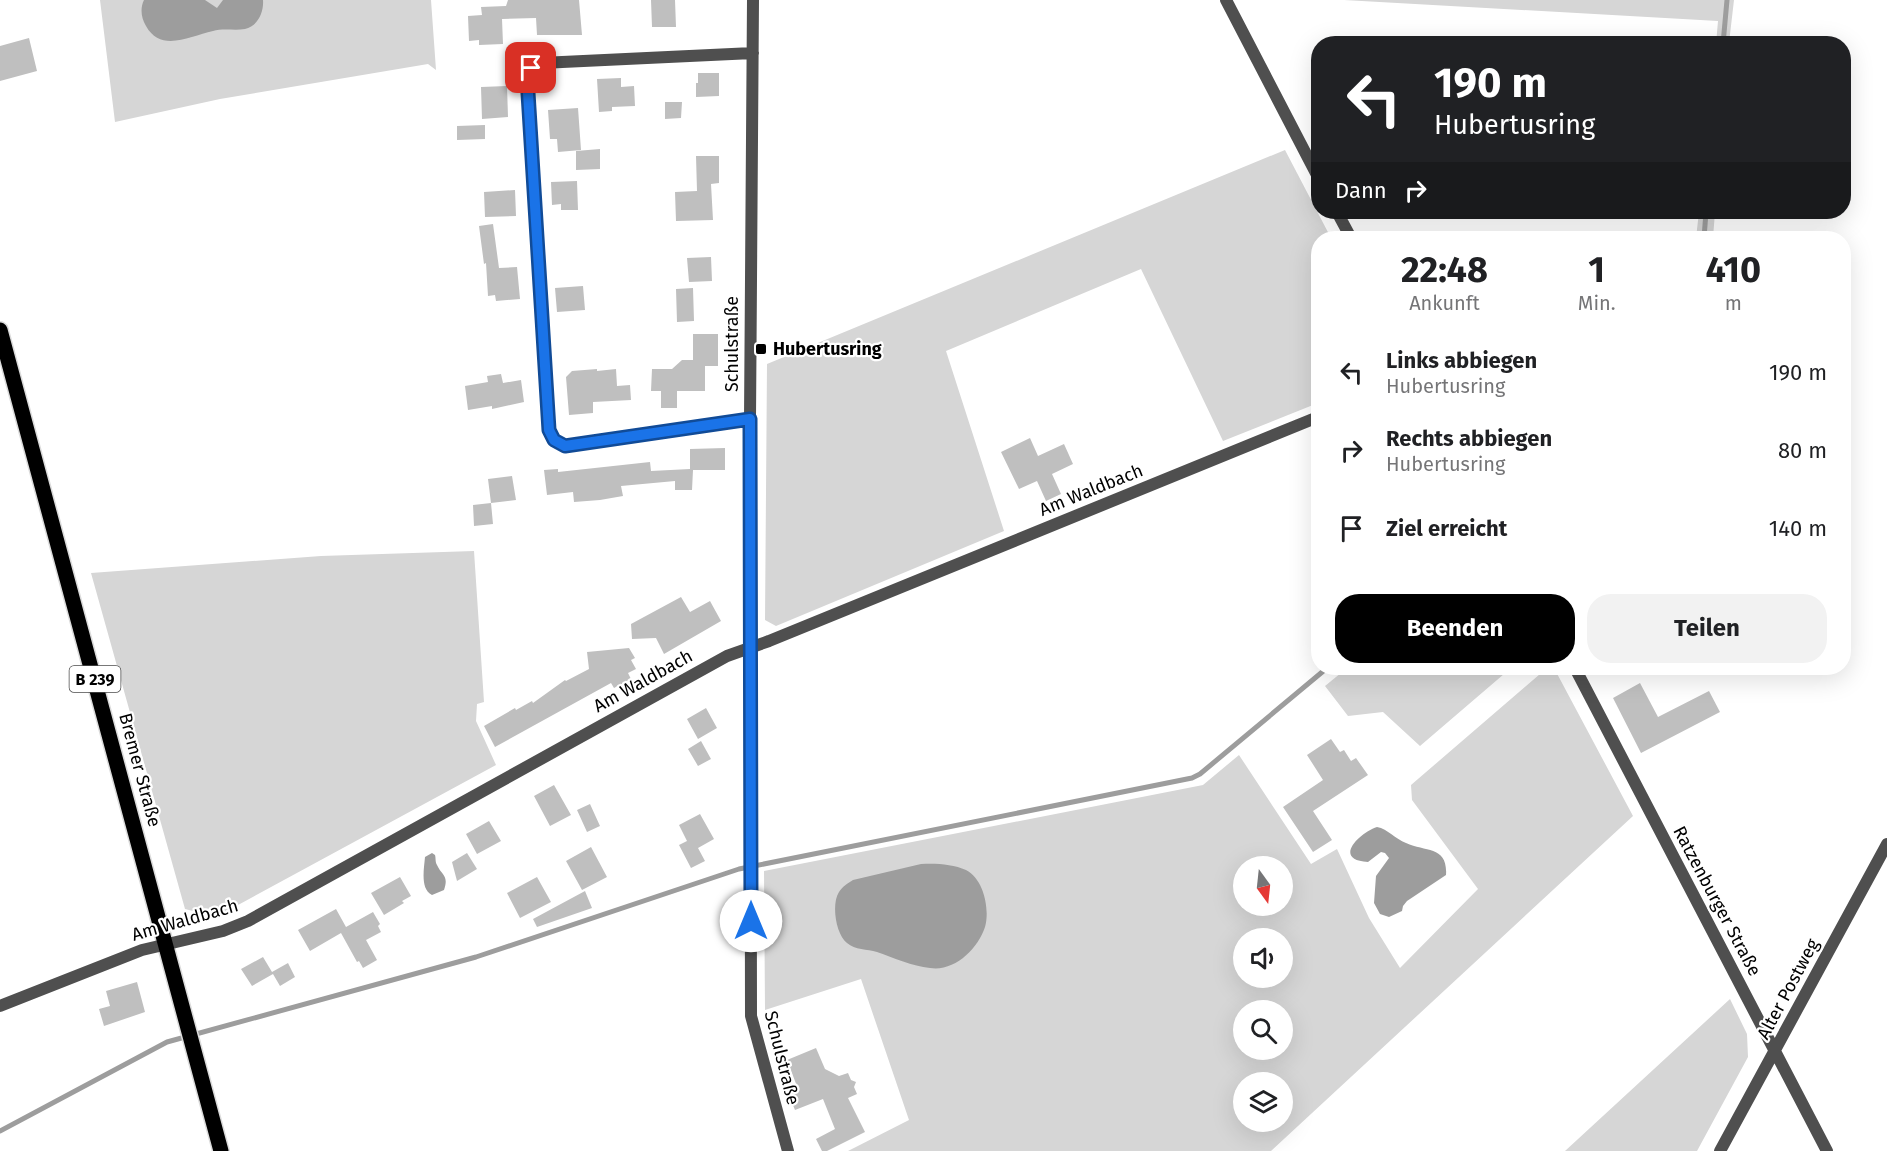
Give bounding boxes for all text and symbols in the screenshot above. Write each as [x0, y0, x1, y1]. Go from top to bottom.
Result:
pin [505, 42, 556, 93]
icon: arrive [514, 51, 547, 84]
text: 190 m [1434, 58, 1547, 108]
icon: left [1335, 60, 1413, 138]
text: Hubertusring [1434, 109, 1595, 141]
icon: right [1399, 174, 1432, 207]
text: Dann [1335, 177, 1387, 204]
text: 22:48 [1401, 248, 1488, 292]
text: 1 [1588, 248, 1605, 292]
text: 410 [1706, 248, 1761, 292]
text: Ankunft [1409, 291, 1480, 315]
text: Min. [1578, 291, 1616, 315]
text: m [1725, 291, 1742, 315]
street label: Schulstraße [721, 296, 743, 392]
place label: Hubertusring [773, 338, 882, 360]
marker: Hubertusring [754, 342, 768, 356]
text: Links abbiegen [1386, 347, 1537, 374]
icon: left [1335, 356, 1368, 389]
text: 190 m [1769, 359, 1827, 386]
text: Hubertusring [1386, 374, 1505, 398]
text: Rechts abbiegen [1386, 425, 1552, 452]
icon: right [1335, 434, 1368, 467]
text: 80 m [1778, 437, 1827, 464]
text: Hubertusring [1386, 452, 1505, 476]
street label: Am Waldbach [1036, 459, 1146, 521]
icon: arrive [1335, 512, 1368, 545]
text: Ziel erreicht [1386, 515, 1507, 542]
text: 140 m [1769, 515, 1827, 542]
button: Beenden [1335, 594, 1575, 663]
button: Teilen [1587, 594, 1827, 663]
street label: Am Waldbach [590, 645, 696, 717]
road number: B 239 [70, 666, 121, 692]
street label: Bremer Straße [114, 711, 166, 829]
street label: Ratzenburger Straße [1668, 822, 1766, 980]
north arrow [1233, 856, 1293, 916]
map controls [1233, 856, 1293, 1132]
position arrow [719, 889, 783, 953]
street label: Am Waldbach [129, 894, 241, 946]
button: sound [1233, 928, 1293, 988]
street label: Alter Postweg [1752, 934, 1824, 1043]
button: search [1233, 1000, 1293, 1060]
street label: Schulstraße [760, 1009, 804, 1107]
button: layers [1233, 1072, 1293, 1132]

